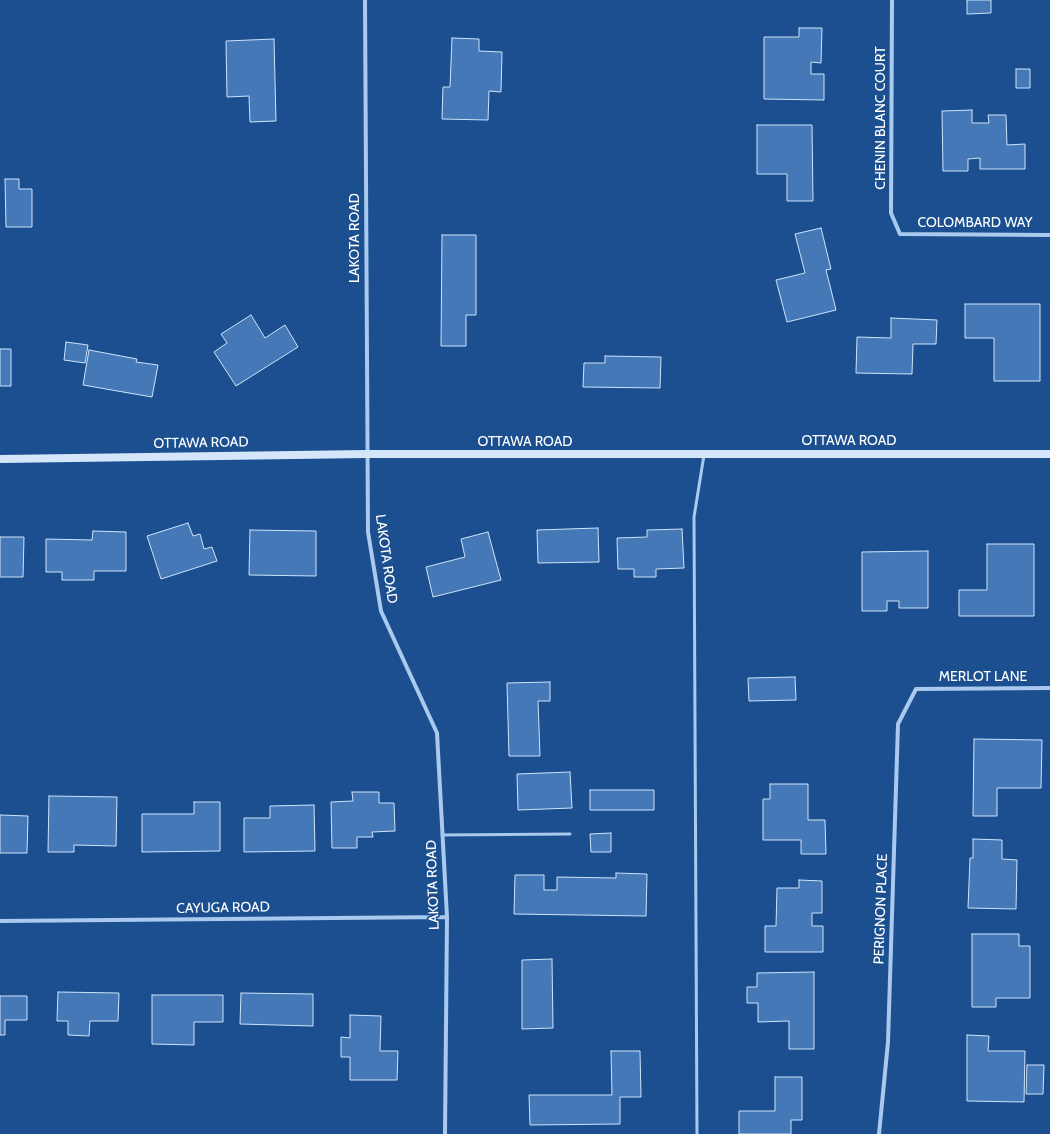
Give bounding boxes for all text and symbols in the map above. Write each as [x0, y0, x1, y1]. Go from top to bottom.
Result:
street label: CHENIN BLANC COURT [873, 46, 889, 190]
street label: LAKOTA ROAD [347, 193, 363, 283]
street label: COLOMBARD WAY [917, 215, 1033, 231]
street label: OTTAWA ROAD [801, 433, 897, 449]
street label: OTTAWA ROAD [153, 434, 249, 452]
street label: OTTAWA ROAD [477, 434, 573, 450]
street label: LAKOTA ROAD [371, 513, 401, 605]
street label: MERLOT LANE [939, 669, 1027, 685]
street label: LAKOTA ROAD [423, 840, 443, 930]
street label: PERIGNON PLACE [871, 853, 891, 965]
street label: CAYUGA ROAD [176, 899, 270, 917]

